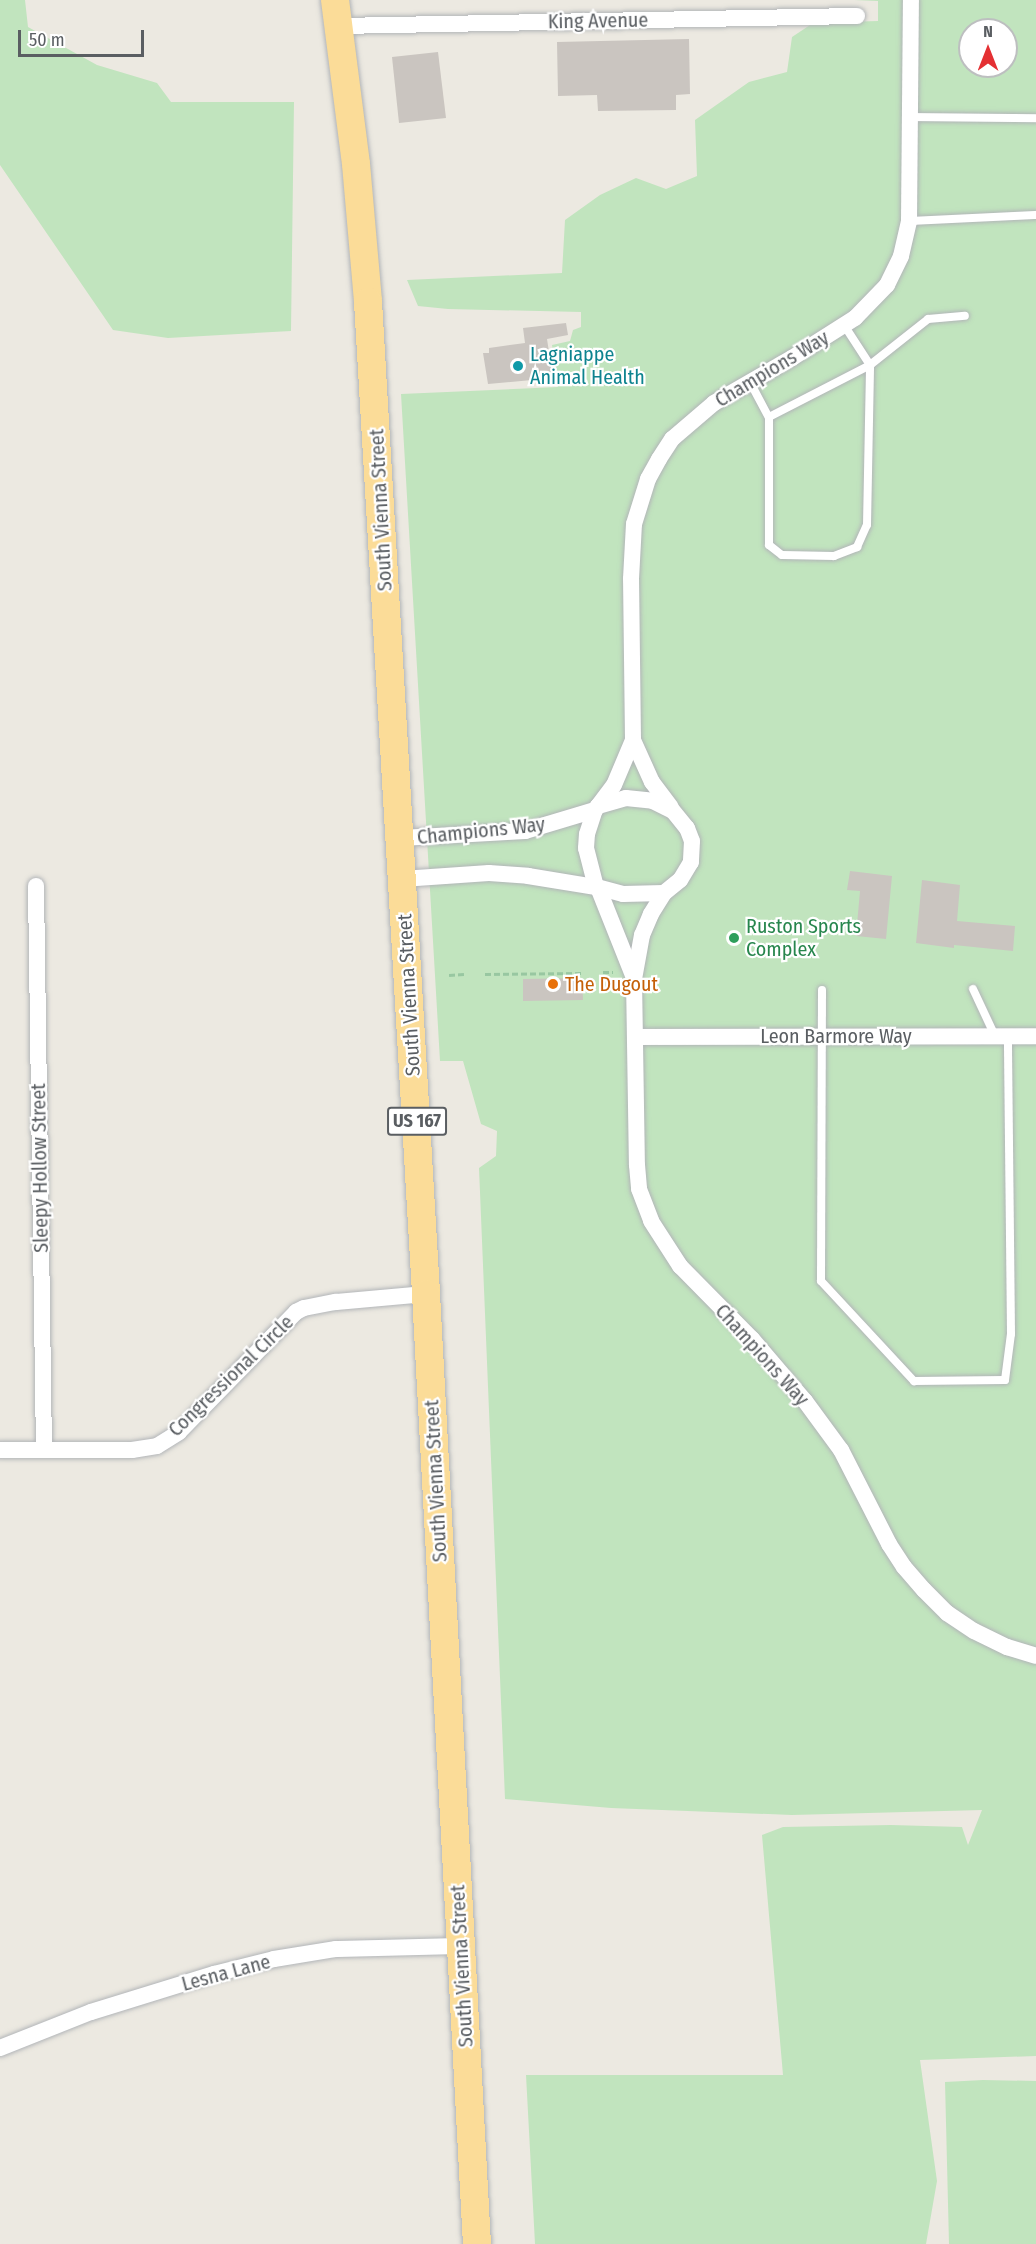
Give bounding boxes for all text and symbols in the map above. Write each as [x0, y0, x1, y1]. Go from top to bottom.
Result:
street label: King Avenue [548, 8, 648, 34]
scale bar [21, 18, 147, 56]
north arrow [958, 18, 1018, 78]
text: N [983, 22, 993, 41]
text: 50 m [29, 29, 65, 51]
street label: Champions Way [711, 326, 833, 412]
place label: Lagniappe Animal Health [530, 342, 645, 389]
marker: Lagniappe Animal Health [511, 359, 525, 373]
street label: South Vienna Street [365, 428, 397, 592]
street label: Champions Way [416, 812, 546, 850]
street label: South Vienna Street [393, 913, 425, 1077]
place label: Ruston Sports Complex [746, 915, 861, 962]
marker: Ruston Sports Complex [727, 931, 741, 945]
place label: The Dugout [565, 972, 658, 996]
marker: The Dugout [546, 977, 560, 991]
street label: Leon Barmore Way [760, 1024, 912, 1048]
street label: Sleepy Hollow Street [27, 1083, 53, 1253]
road number: US 167 [387, 1106, 447, 1136]
street label: Champions Way [710, 1299, 814, 1411]
street label: Congressional Circle [164, 1310, 298, 1442]
street label: South Vienna Street [420, 1399, 452, 1563]
street label: South Vienna Street [446, 1884, 478, 2048]
street label: Lesna Lane [179, 1950, 273, 1996]

